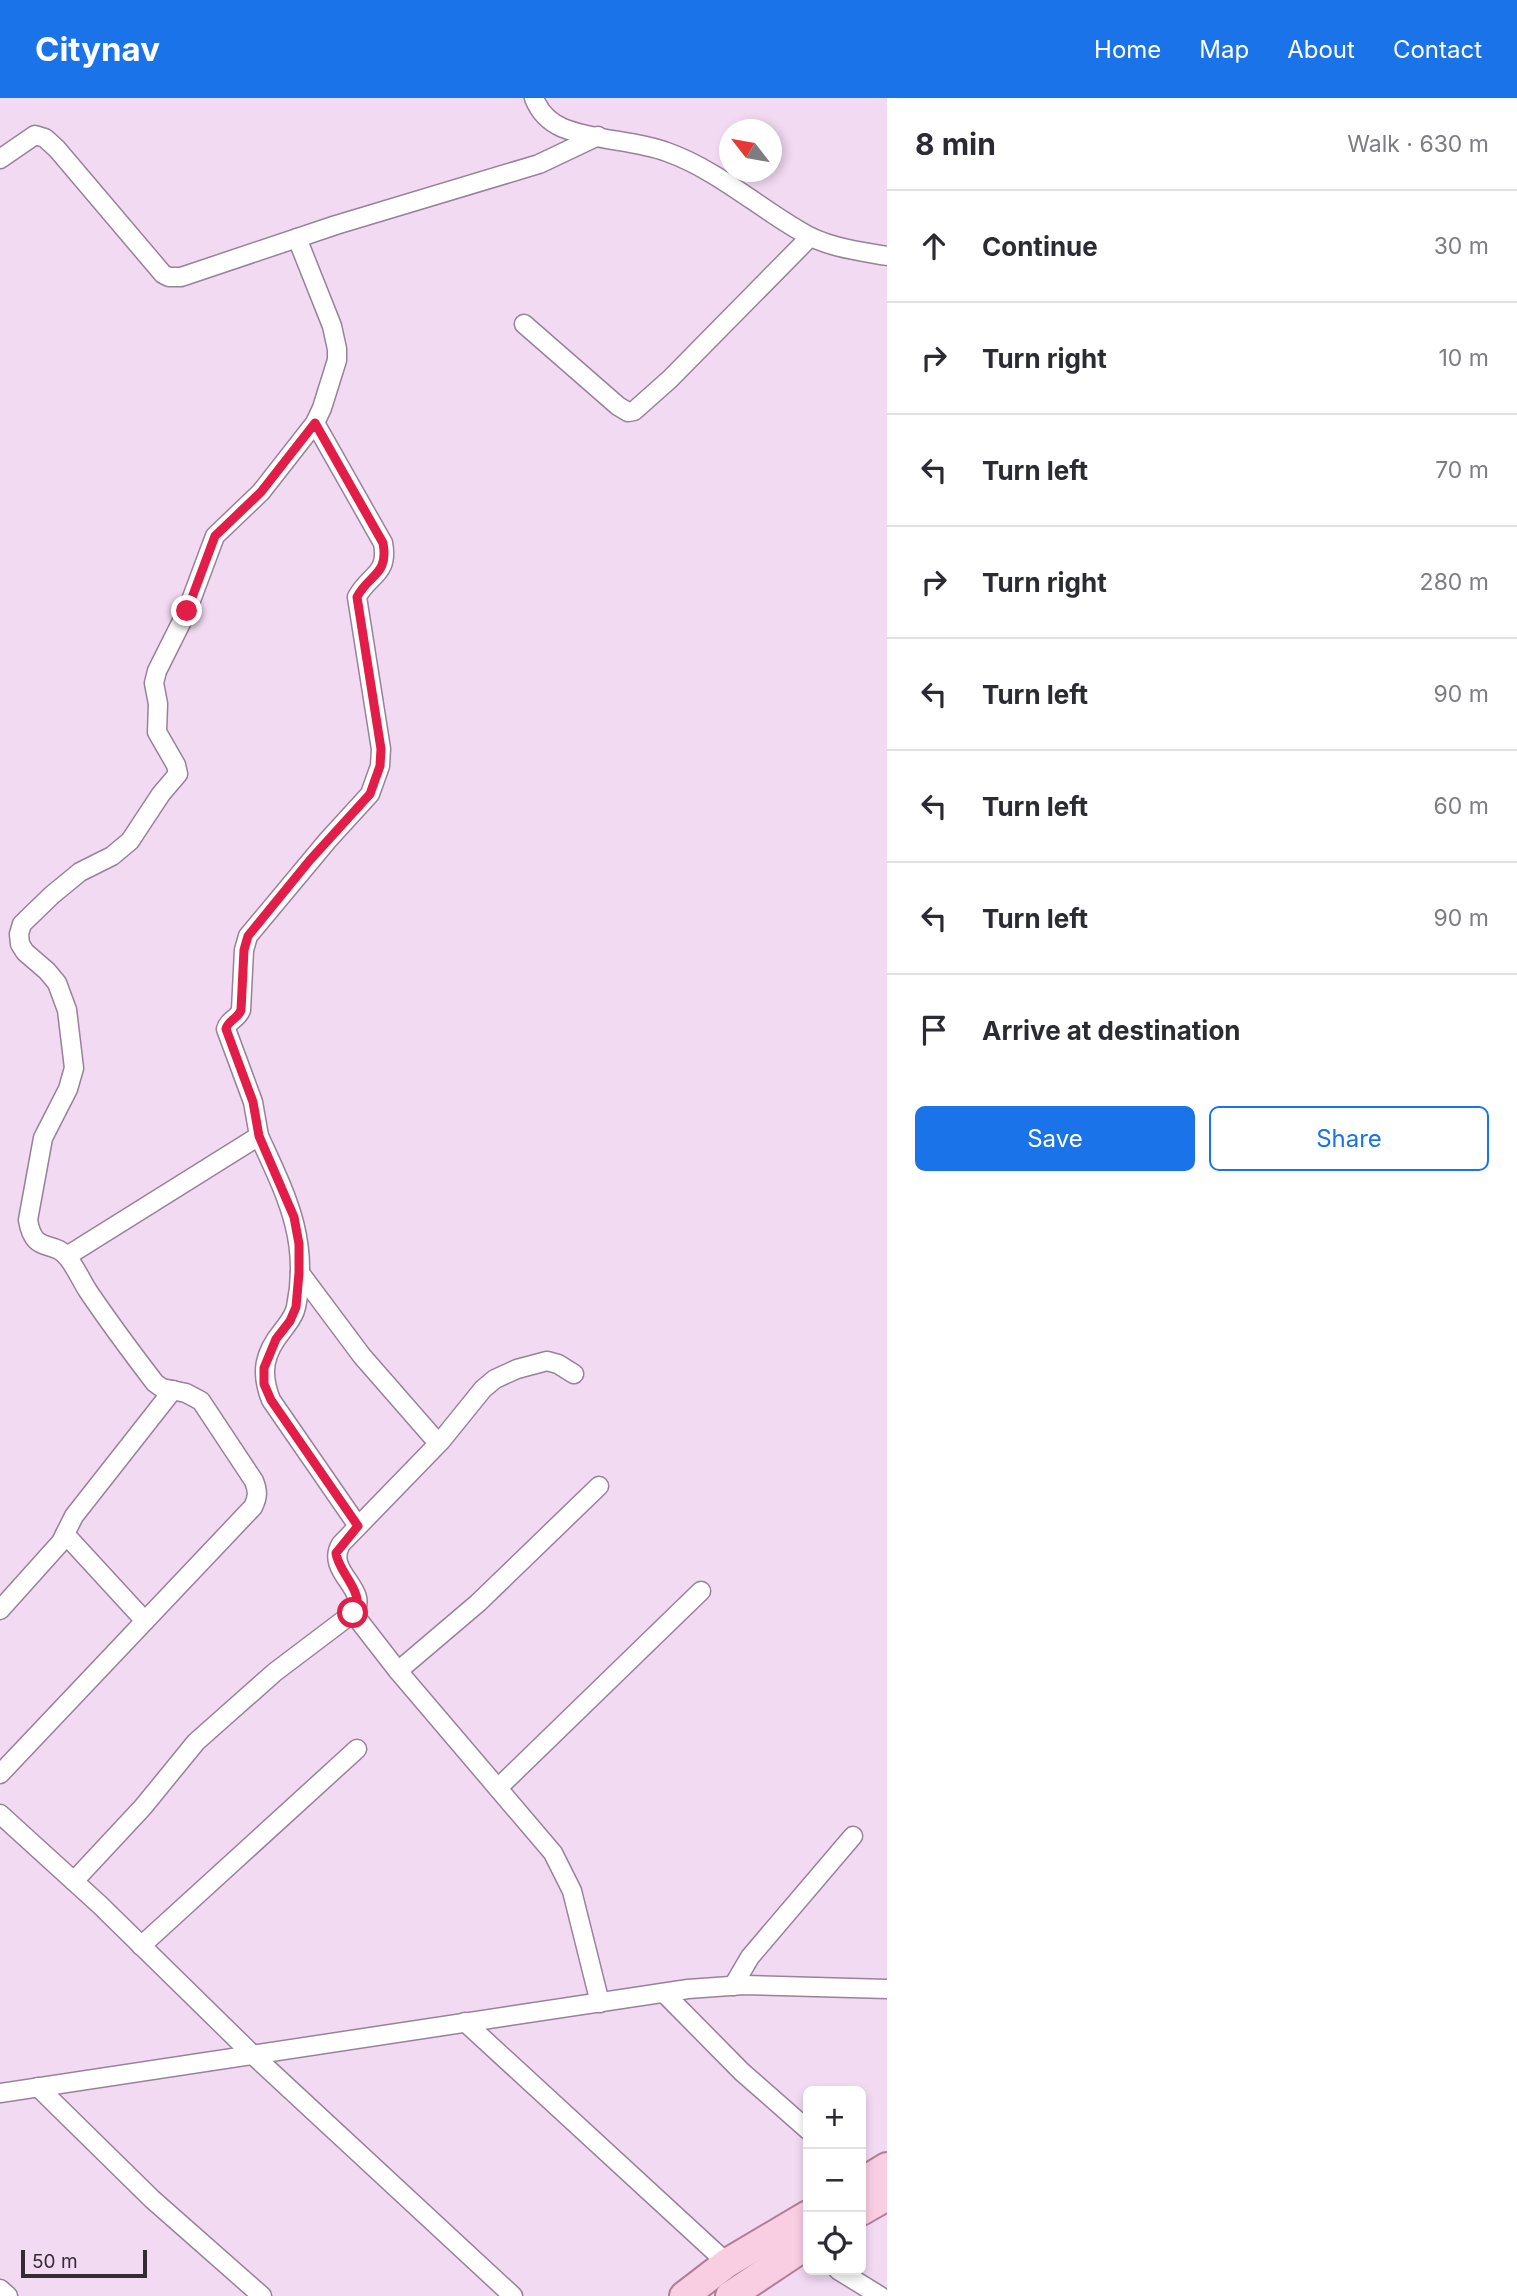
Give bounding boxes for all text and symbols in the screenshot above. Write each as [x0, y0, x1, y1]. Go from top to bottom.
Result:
text: Citynav [35, 29, 160, 69]
text: Home [1094, 35, 1161, 64]
text: Map [1199, 35, 1249, 64]
text: About [1287, 35, 1355, 64]
text: Contact [1393, 35, 1482, 64]
north arrow [719, 119, 782, 182]
text: 8 min [915, 126, 996, 162]
text: Walk · 630 m [1347, 130, 1489, 158]
icon: ahead [915, 227, 953, 265]
text: Continue [982, 231, 1098, 262]
text: 30 m [1434, 232, 1489, 260]
icon: right [915, 339, 953, 377]
text: Turn right [982, 343, 1107, 374]
text: 10 m [1439, 344, 1489, 372]
icon: left [915, 451, 953, 489]
text: Turn left [982, 455, 1088, 486]
text: 70 m [1435, 456, 1489, 484]
icon: right [915, 563, 953, 601]
text: Turn right [982, 567, 1107, 598]
text: 280 m [1420, 568, 1489, 596]
route end [171, 595, 202, 626]
icon: left [915, 675, 953, 713]
text: Turn left [982, 679, 1088, 710]
text: 90 m [1434, 680, 1489, 708]
icon: left [915, 787, 953, 825]
text: Turn left [982, 791, 1088, 822]
text: 60 m [1434, 792, 1489, 820]
icon: left [915, 899, 953, 937]
text: Turn left [982, 903, 1088, 934]
text: 90 m [1434, 904, 1489, 932]
icon: arrive [915, 1011, 953, 1049]
text: Arrive at destination [982, 1015, 1241, 1046]
button: Save [915, 1106, 1195, 1171]
button: Share [1209, 1106, 1489, 1171]
route start [337, 1597, 368, 1628]
map controls [803, 2086, 866, 2275]
button: + [803, 2086, 866, 2149]
button: − [803, 2149, 866, 2212]
button: locate [803, 2212, 866, 2275]
scale bar [21, 2247, 147, 2279]
text: 50 m [32, 2250, 78, 2273]

